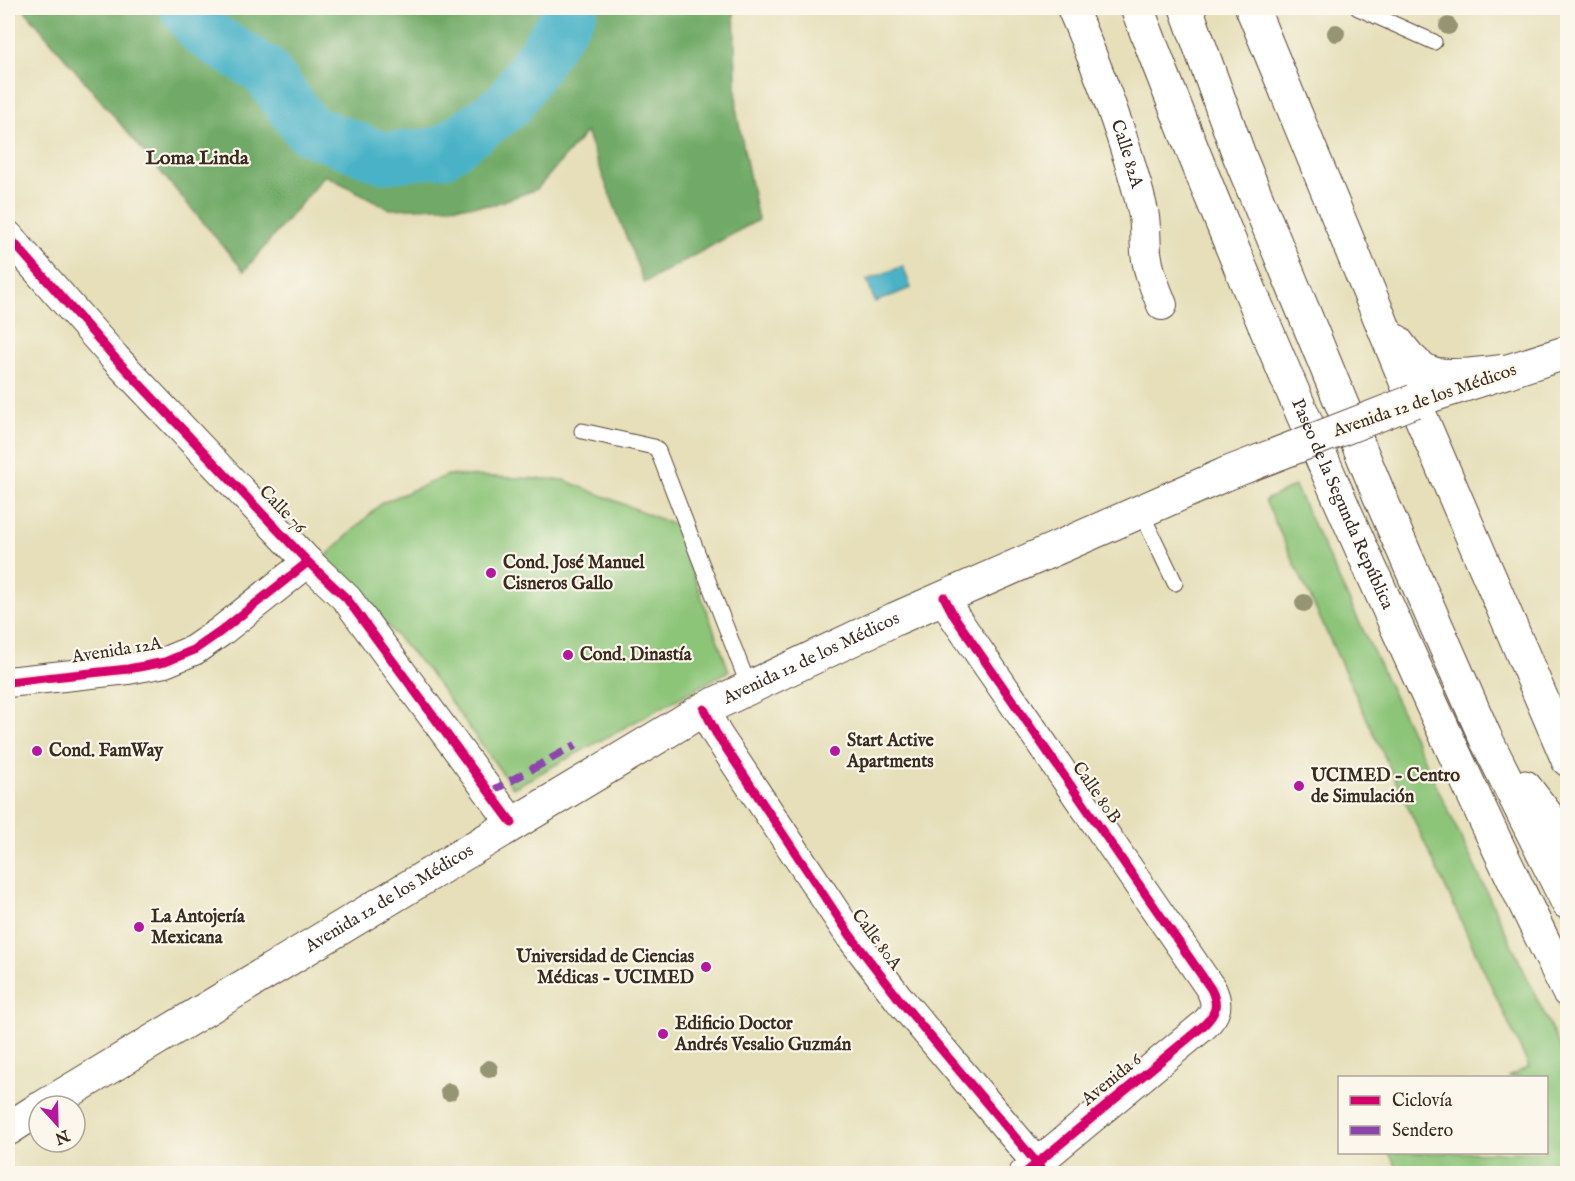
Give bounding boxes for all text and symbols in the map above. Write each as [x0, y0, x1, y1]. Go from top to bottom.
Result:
street label: Calle 82A [1105, 117, 1148, 192]
district label: Loma Linda [145, 146, 249, 171]
street label: Avenida 12 de los Médicos [1329, 359, 1520, 444]
street label: Paseo de la Segunda República [1286, 395, 1399, 613]
street label: Calle 76 [253, 481, 311, 539]
place label: Cond. José Manuel Cisneros Gallo [503, 552, 646, 596]
marker: Cond. José Manuel Cisneros Gallo [484, 566, 498, 580]
street label: Avenida 12 de los Médicos [718, 607, 903, 710]
street label: Avenida 12A [69, 632, 165, 670]
place label: Cond. Dinastía [580, 644, 693, 667]
marker: Cond. Dinastía [561, 648, 575, 662]
place label: Start Active Apartments [846, 730, 935, 774]
place label: Cond. FamWay [49, 740, 164, 763]
marker: Cond. FamWay [30, 744, 44, 758]
marker: Start Active Apartments [828, 744, 842, 758]
street label: Calle 80B [1066, 758, 1126, 829]
place label: UCIMED - Centro de Simulación [1310, 765, 1460, 809]
marker: UCIMED - Centro de Simulación [1292, 779, 1306, 793]
street label: Avenida 12 de los Médicos [300, 839, 478, 959]
street label: Calle 80A [846, 905, 907, 976]
place label: La Antojería Mexicana [151, 906, 246, 950]
marker: La Antojería Mexicana [132, 920, 146, 934]
place label: Universidad de Ciencias Médicas - UCIMED [515, 946, 695, 990]
marker: Universidad de Ciencias Médicas - UCIMED [699, 960, 713, 974]
place label: Edificio Doctor Andrés Vesalio Guzmán [674, 1013, 852, 1057]
marker: Edificio Doctor Andrés Vesalio Guzmán [656, 1027, 670, 1041]
street label: Avenida 6 [1076, 1048, 1147, 1112]
legend [1338, 1076, 1548, 1154]
text: Ciclovía [1392, 1090, 1452, 1113]
north arrow [27, 1094, 87, 1154]
text: Sendero [1392, 1120, 1454, 1143]
text: N [52, 1124, 73, 1148]

